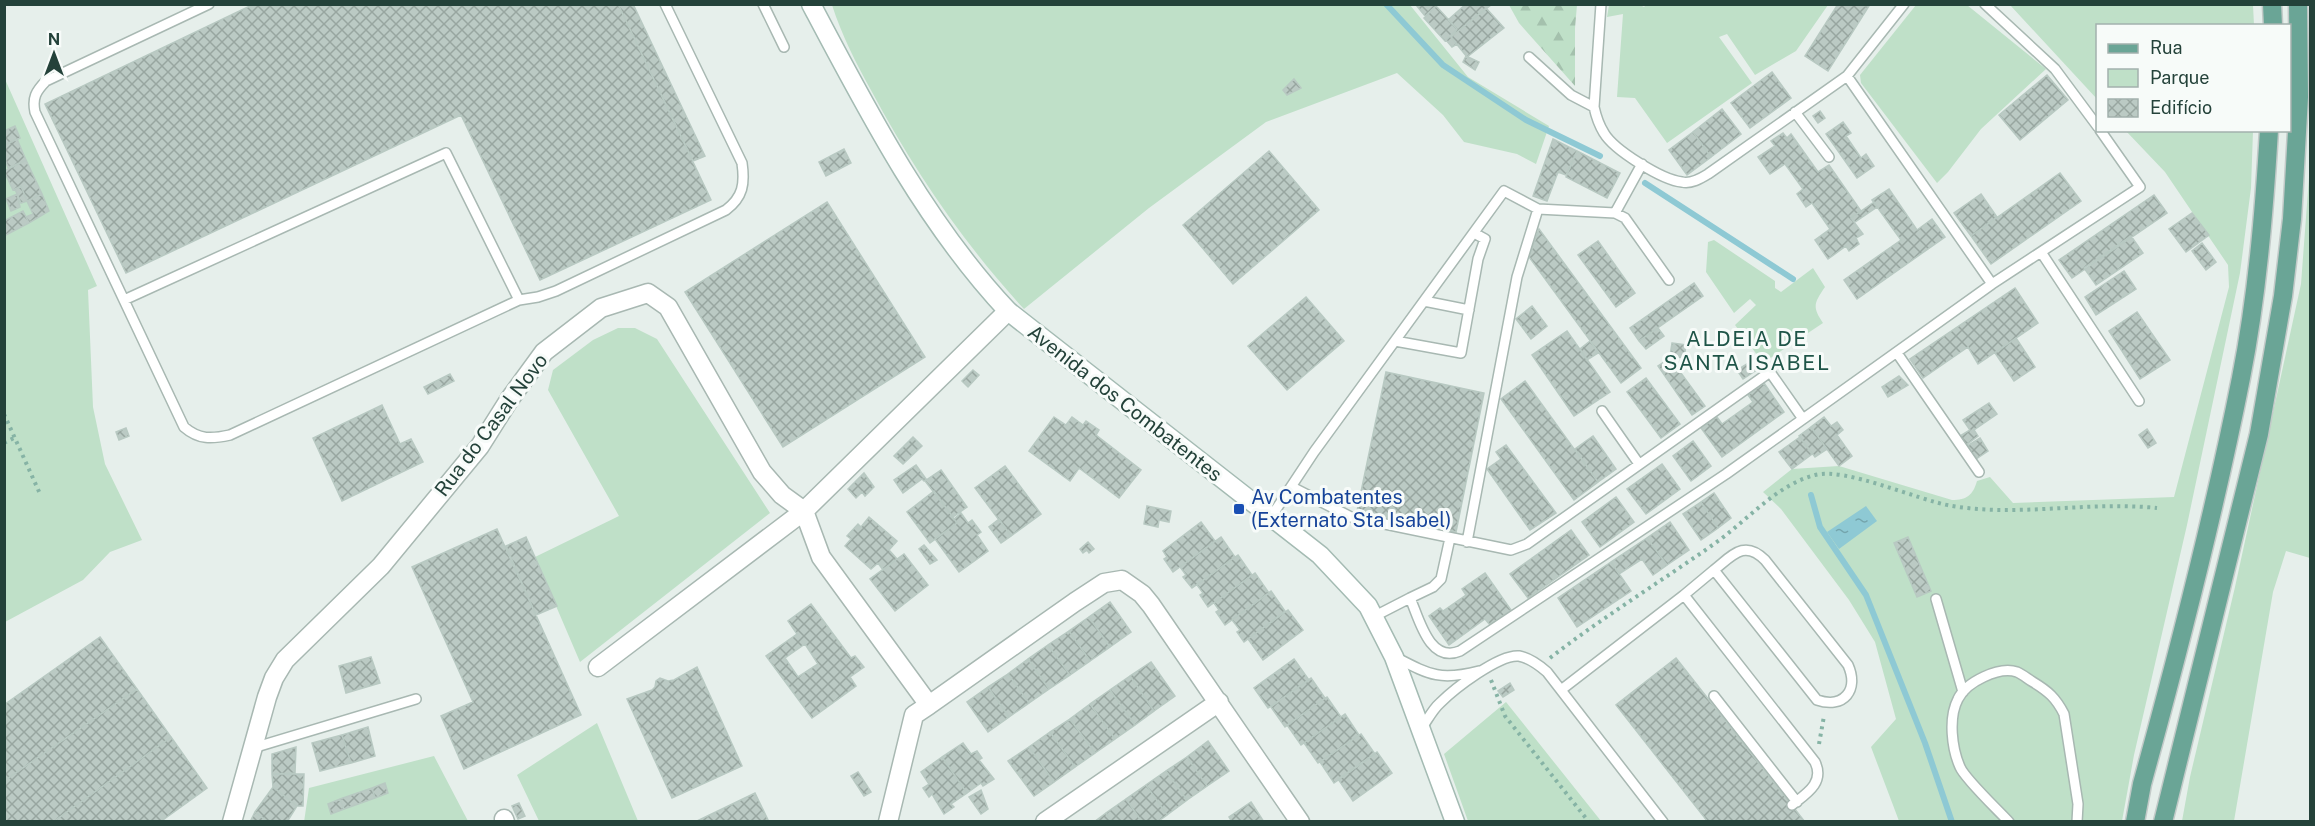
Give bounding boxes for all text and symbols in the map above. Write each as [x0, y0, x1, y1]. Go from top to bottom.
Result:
north arrow [24, 24, 84, 84]
legend [2096, 24, 2291, 132]
text: N [48, 30, 60, 49]
text: Rua [2150, 37, 2182, 58]
text: Parque [2150, 67, 2210, 88]
text: Edifício [2150, 97, 2212, 118]
street label: Avenida dos Combatentes [1023, 320, 1227, 486]
district label: ALDEIA DE SANTA ISABEL [1663, 326, 1831, 375]
street label: Rua do Casal Novo [429, 349, 553, 501]
place label: Av Combatentes (Externato Sta Isabel) [1251, 485, 1451, 532]
marker: Av Combatentes (Externato Sta Isabel) [1232, 502, 1246, 516]

